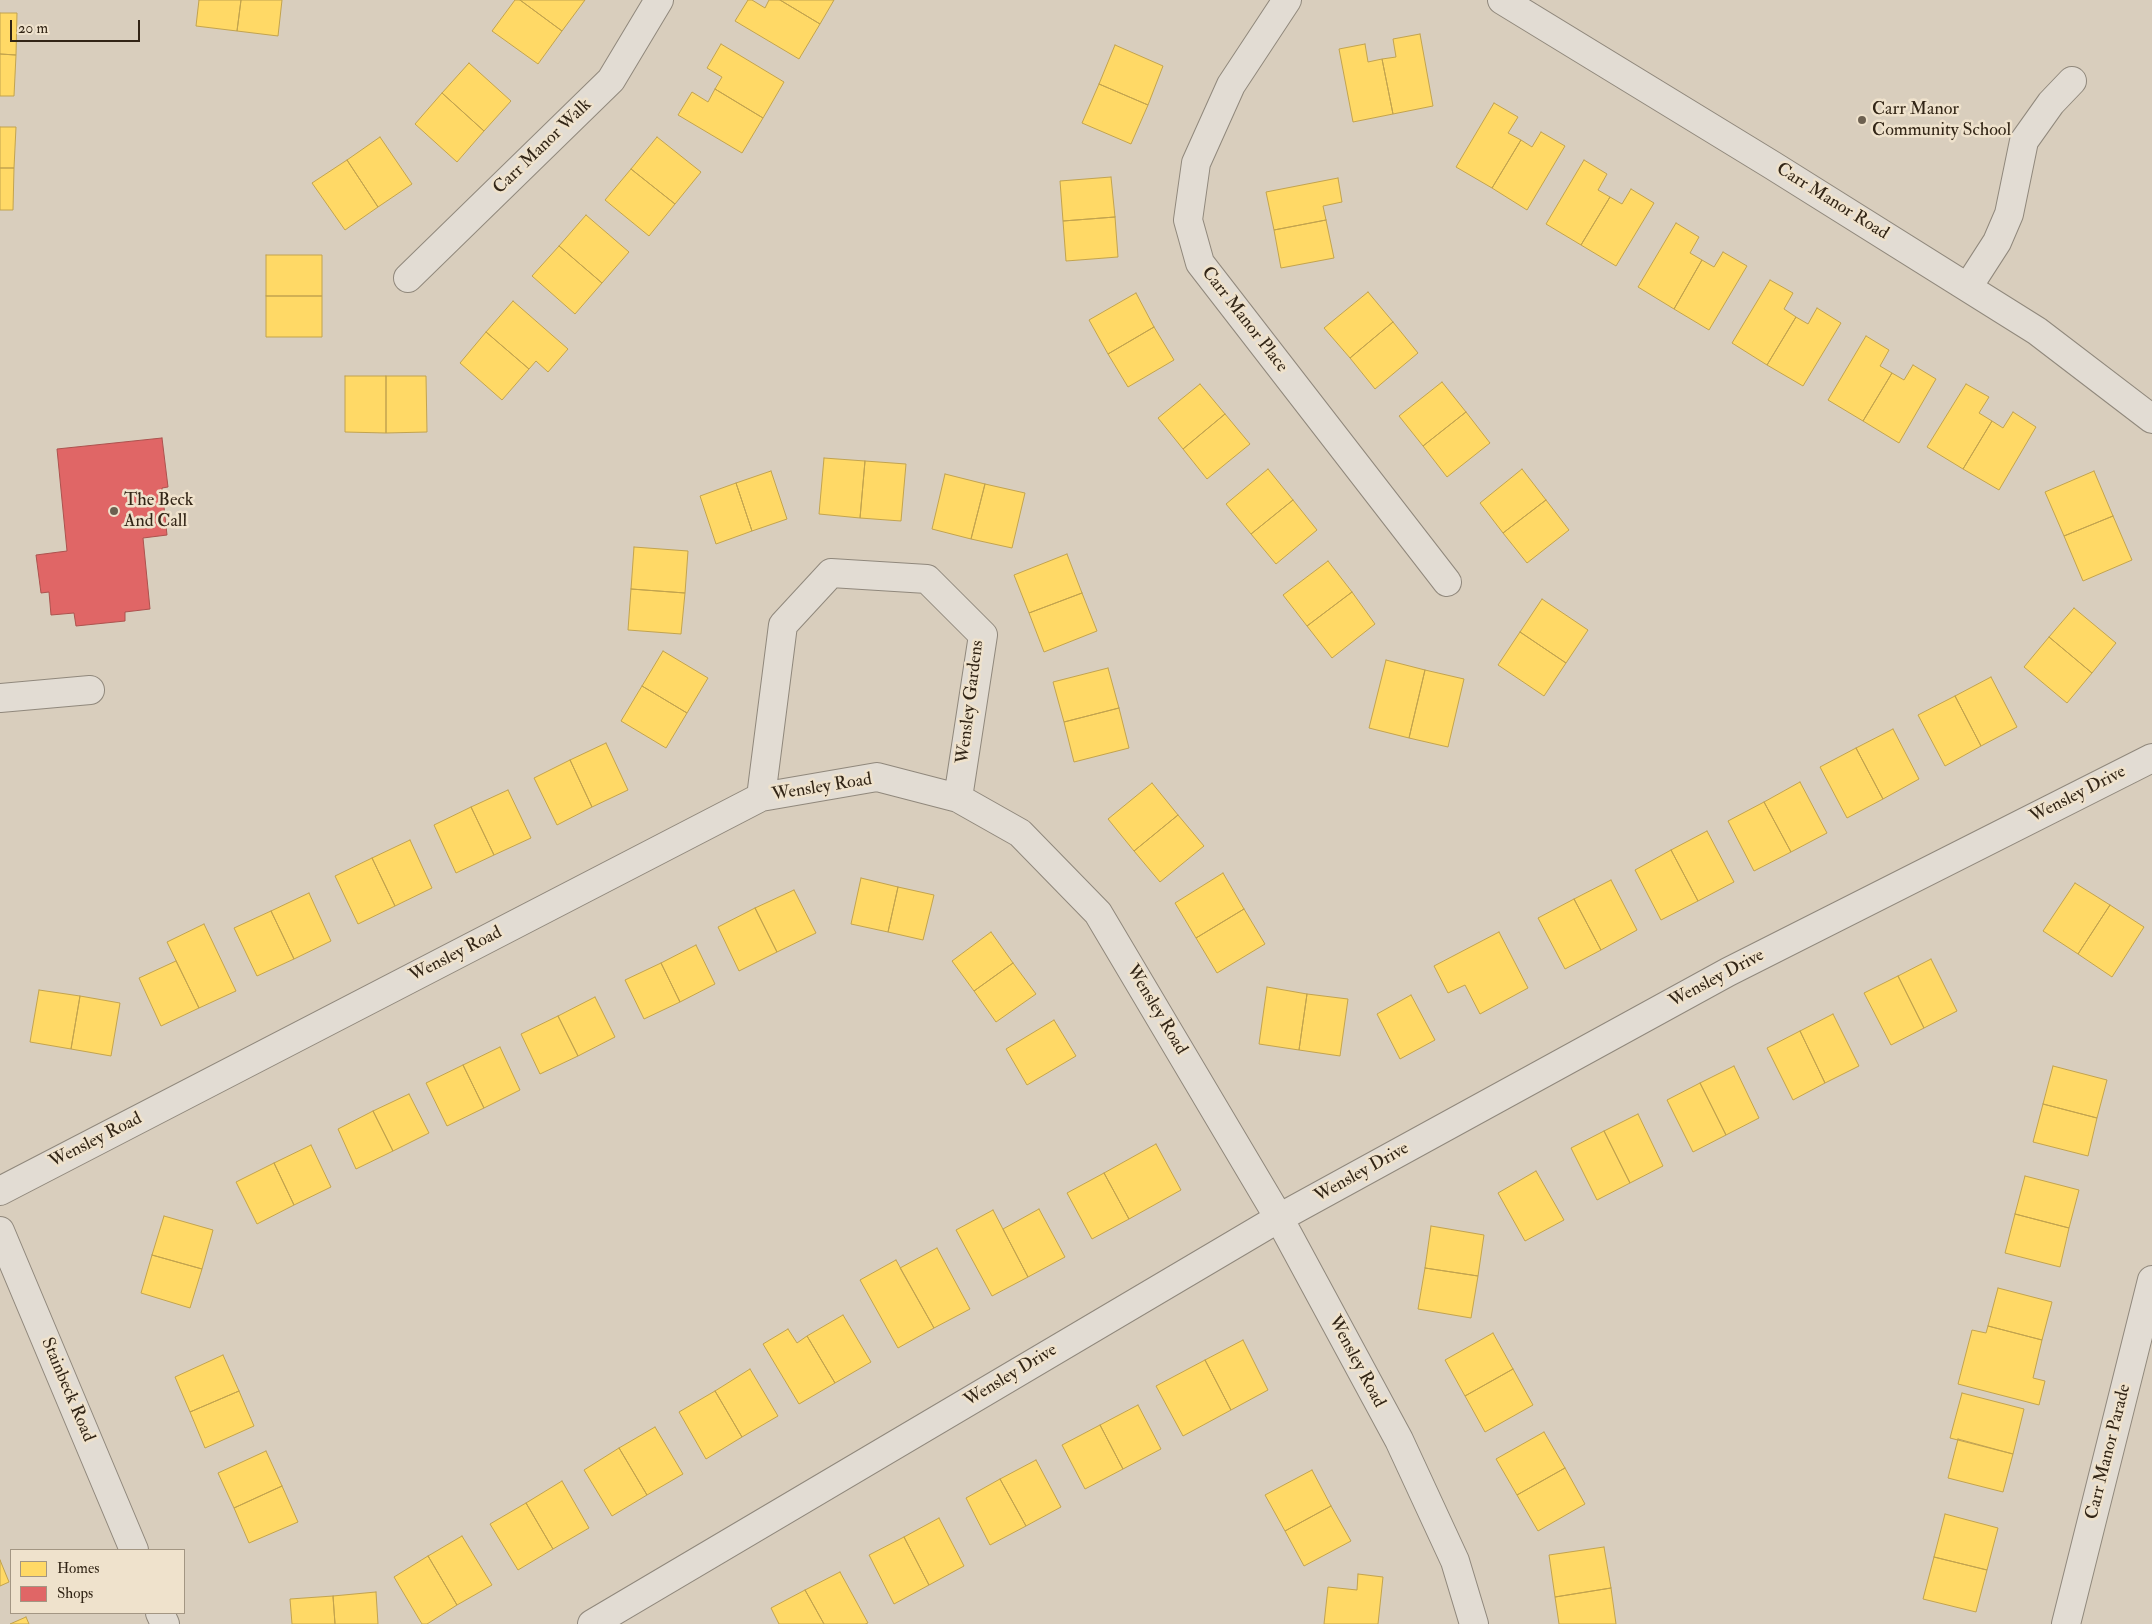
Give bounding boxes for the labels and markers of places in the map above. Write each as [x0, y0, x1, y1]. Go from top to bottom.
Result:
place label: Carr Manor Community School [1872, 99, 2011, 142]
marker: Carr Manor Community School [1856, 114, 1868, 126]
place label: The Beck And Call [124, 490, 193, 532]
marker: The Beck And Call [108, 505, 120, 517]

